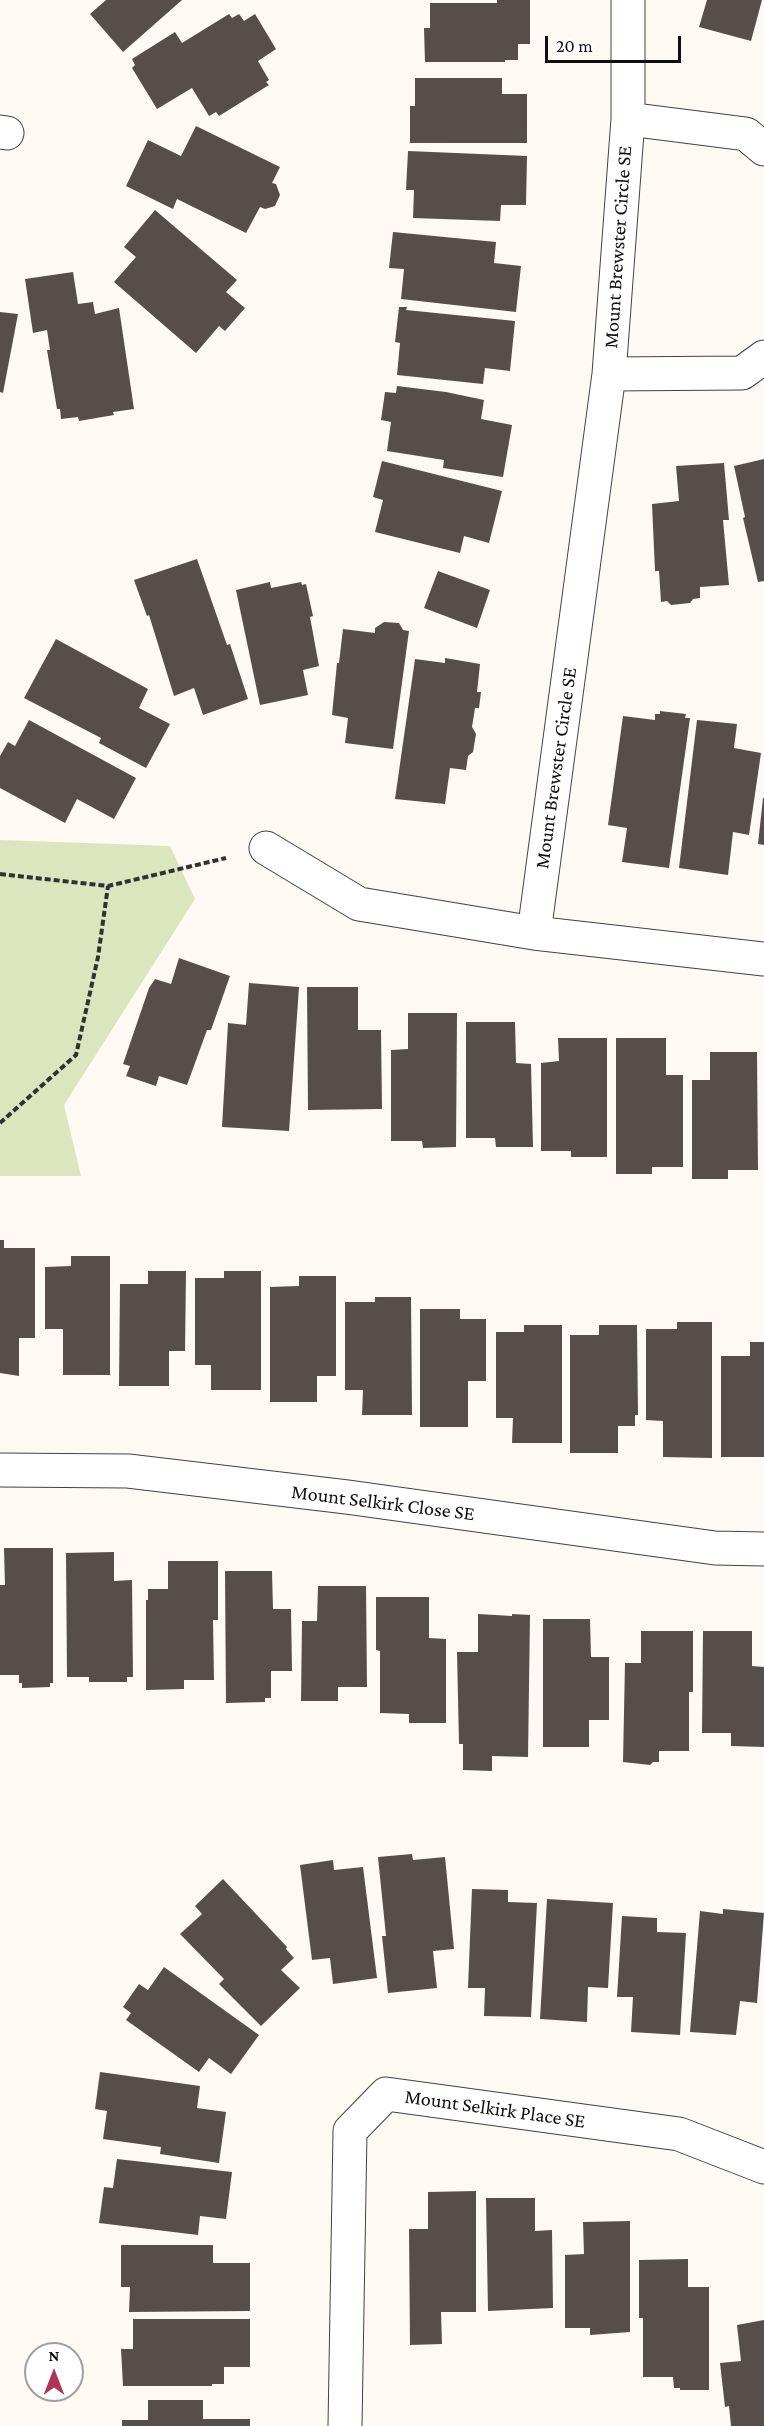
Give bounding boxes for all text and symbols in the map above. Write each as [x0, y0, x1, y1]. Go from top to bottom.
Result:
scale bar [548, 24, 684, 62]
text: 20 m [556, 36, 593, 56]
street label: Mount Brewster Circle SE [599, 145, 637, 349]
street label: Mount Brewster Circle SE [530, 666, 582, 870]
street label: Mount Selkirk Close SE [290, 1480, 476, 1526]
street label: Mount Selkirk Place SE [403, 2084, 587, 2134]
north arrow [24, 2342, 84, 2402]
text: N [49, 2347, 59, 2364]

